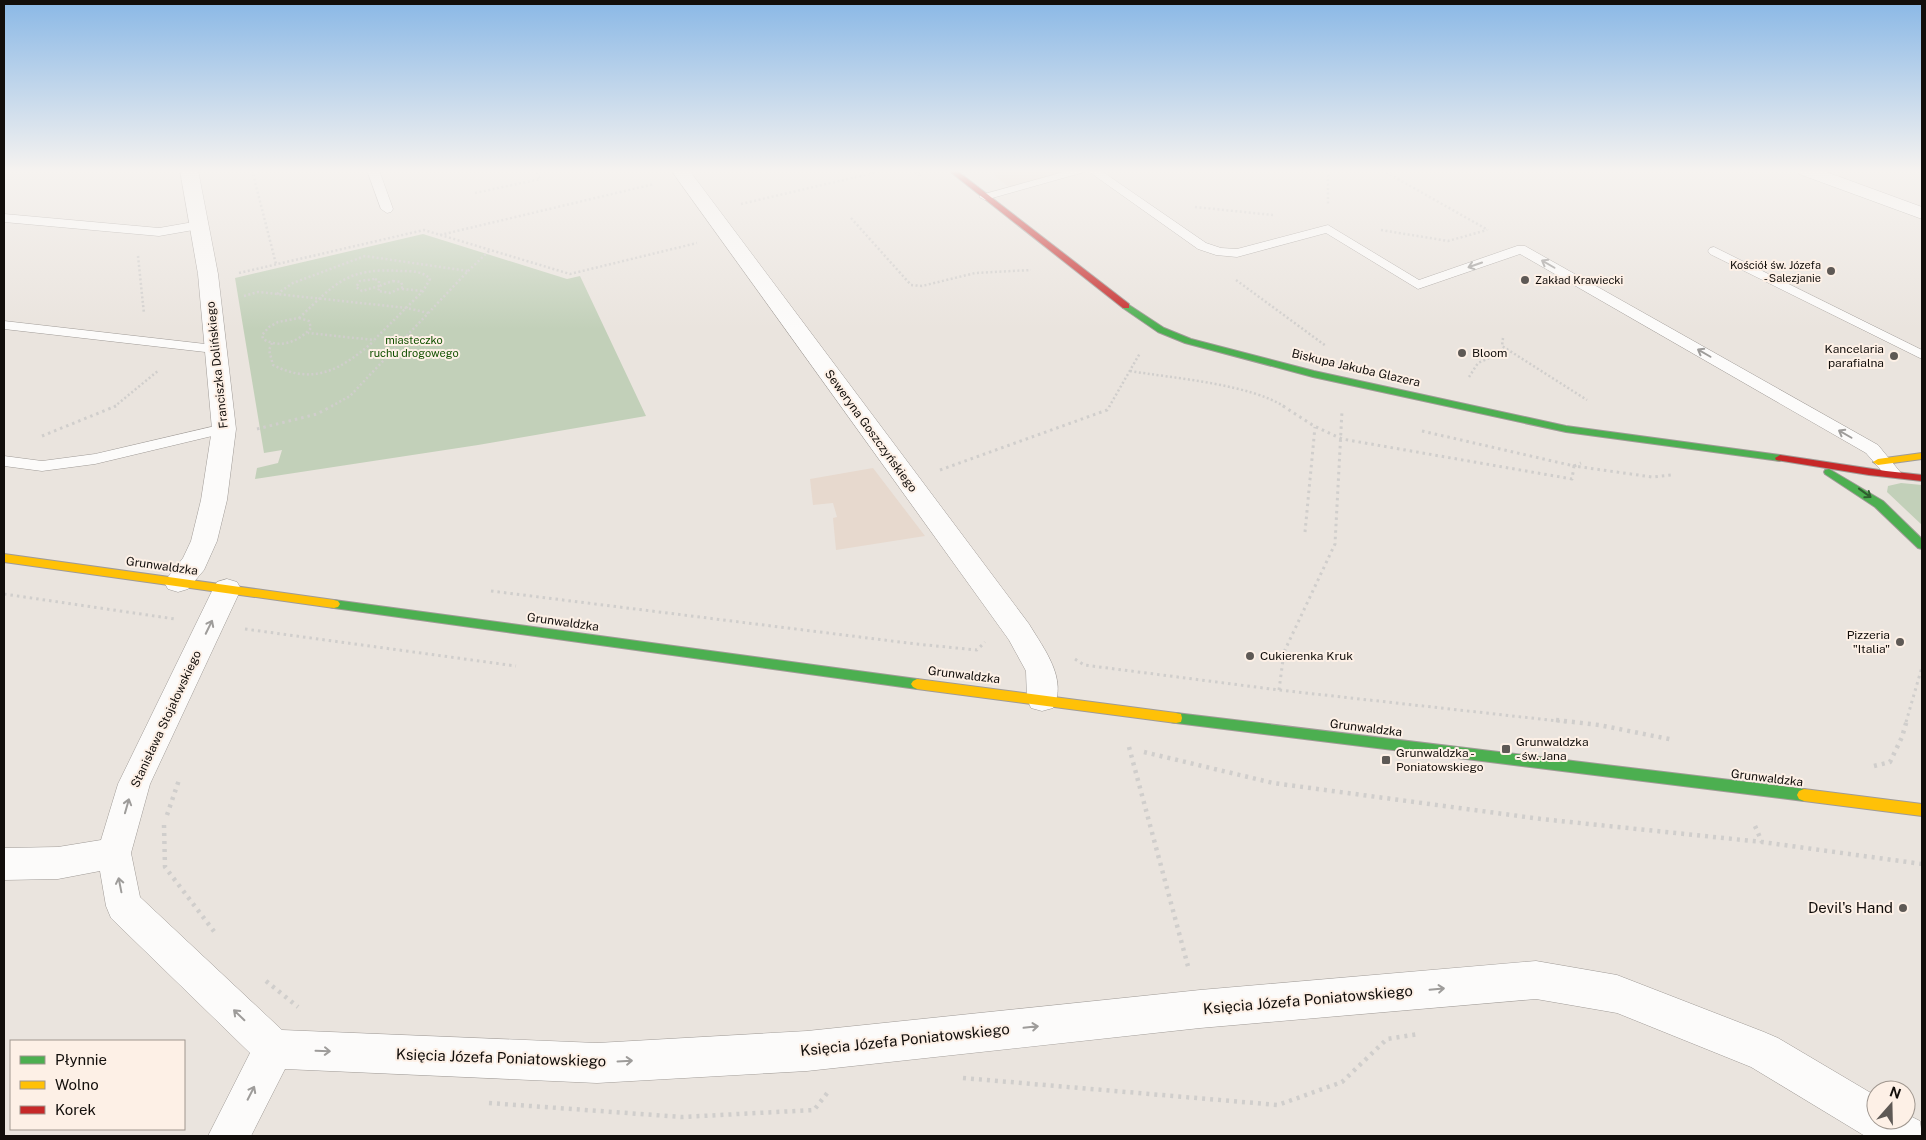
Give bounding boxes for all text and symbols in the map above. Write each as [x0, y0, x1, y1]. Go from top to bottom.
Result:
one-way arrow [1541, 259, 1555, 269]
place label: Kościół św. Józefa - Salezjanie [1730, 259, 1821, 284]
one-way arrow [1468, 261, 1483, 270]
marker: Kościół św. Józefa - Salezjanie [1825, 265, 1837, 277]
marker: Zakład Krawiecki [1519, 274, 1531, 286]
place label: Zakład Krawiecki [1535, 274, 1623, 286]
street label: Franciszka Dolińskiego [203, 301, 231, 429]
park label: miasteczko ruchu drogowego [369, 334, 459, 359]
place label: Kancelaria parafialna [1825, 342, 1884, 370]
street label: Biskupa Jakuba Glazera [1290, 346, 1422, 390]
place label: Bloom [1472, 346, 1507, 360]
marker: Bloom [1456, 347, 1468, 359]
one-way arrow [1698, 348, 1712, 358]
marker: Kancelaria parafialna [1888, 350, 1900, 362]
street label: Seweryna Goszczyńskiego [822, 367, 920, 495]
one-way arrow [1838, 429, 1853, 439]
one-way arrow [1858, 488, 1872, 498]
street label: Grunwaldzka [125, 554, 199, 578]
street label: Grunwaldzka [526, 610, 600, 634]
one-way arrow [204, 619, 214, 634]
place label: Pizzeria "Italia" [1847, 628, 1890, 656]
marker: Pizzeria "Italia" [1894, 636, 1906, 648]
street label: Stanisława Stojałowskiego [128, 648, 204, 790]
place label: Cukierenka Kruk [1260, 649, 1353, 663]
marker: Cukierenka Kruk [1244, 650, 1256, 662]
street label: Grunwaldzka [927, 664, 1001, 686]
street label: Grunwaldzka [1329, 717, 1403, 739]
place label: Grunwaldzka - św. Jana [1516, 735, 1589, 763]
marker: Grunwaldzka - św. Jana [1500, 743, 1512, 755]
place label: Grunwaldzka - Poniatowskiego [1396, 746, 1484, 774]
marker: Grunwaldzka - Poniatowskiego [1380, 754, 1392, 766]
street label: Grunwaldzka [1730, 767, 1804, 789]
one-way arrow [123, 798, 133, 814]
one-way arrow [115, 877, 124, 893]
place label: Devil's Hand [1808, 899, 1893, 916]
marker: Devil's Hand [1897, 902, 1909, 914]
street label: Księcia Józefa Poniatowskiego [1202, 982, 1414, 1017]
one-way arrow [1428, 984, 1444, 994]
one-way arrow [232, 1009, 245, 1021]
street label: Księcia Józefa Poniatowskiego [799, 1020, 1011, 1059]
one-way arrow [1023, 1022, 1039, 1032]
legend [10, 1040, 185, 1130]
street label: Księcia Józefa Poniatowskiego [396, 1045, 607, 1070]
one-way arrow [314, 1047, 330, 1056]
text: Płynnie [55, 1051, 107, 1068]
one-way arrow [617, 1057, 633, 1066]
text: Wolno [55, 1076, 99, 1093]
north arrow [1866, 1080, 1916, 1130]
text: N [1888, 1083, 1903, 1102]
one-way arrow [247, 1086, 256, 1101]
text: Korek [55, 1101, 96, 1118]

